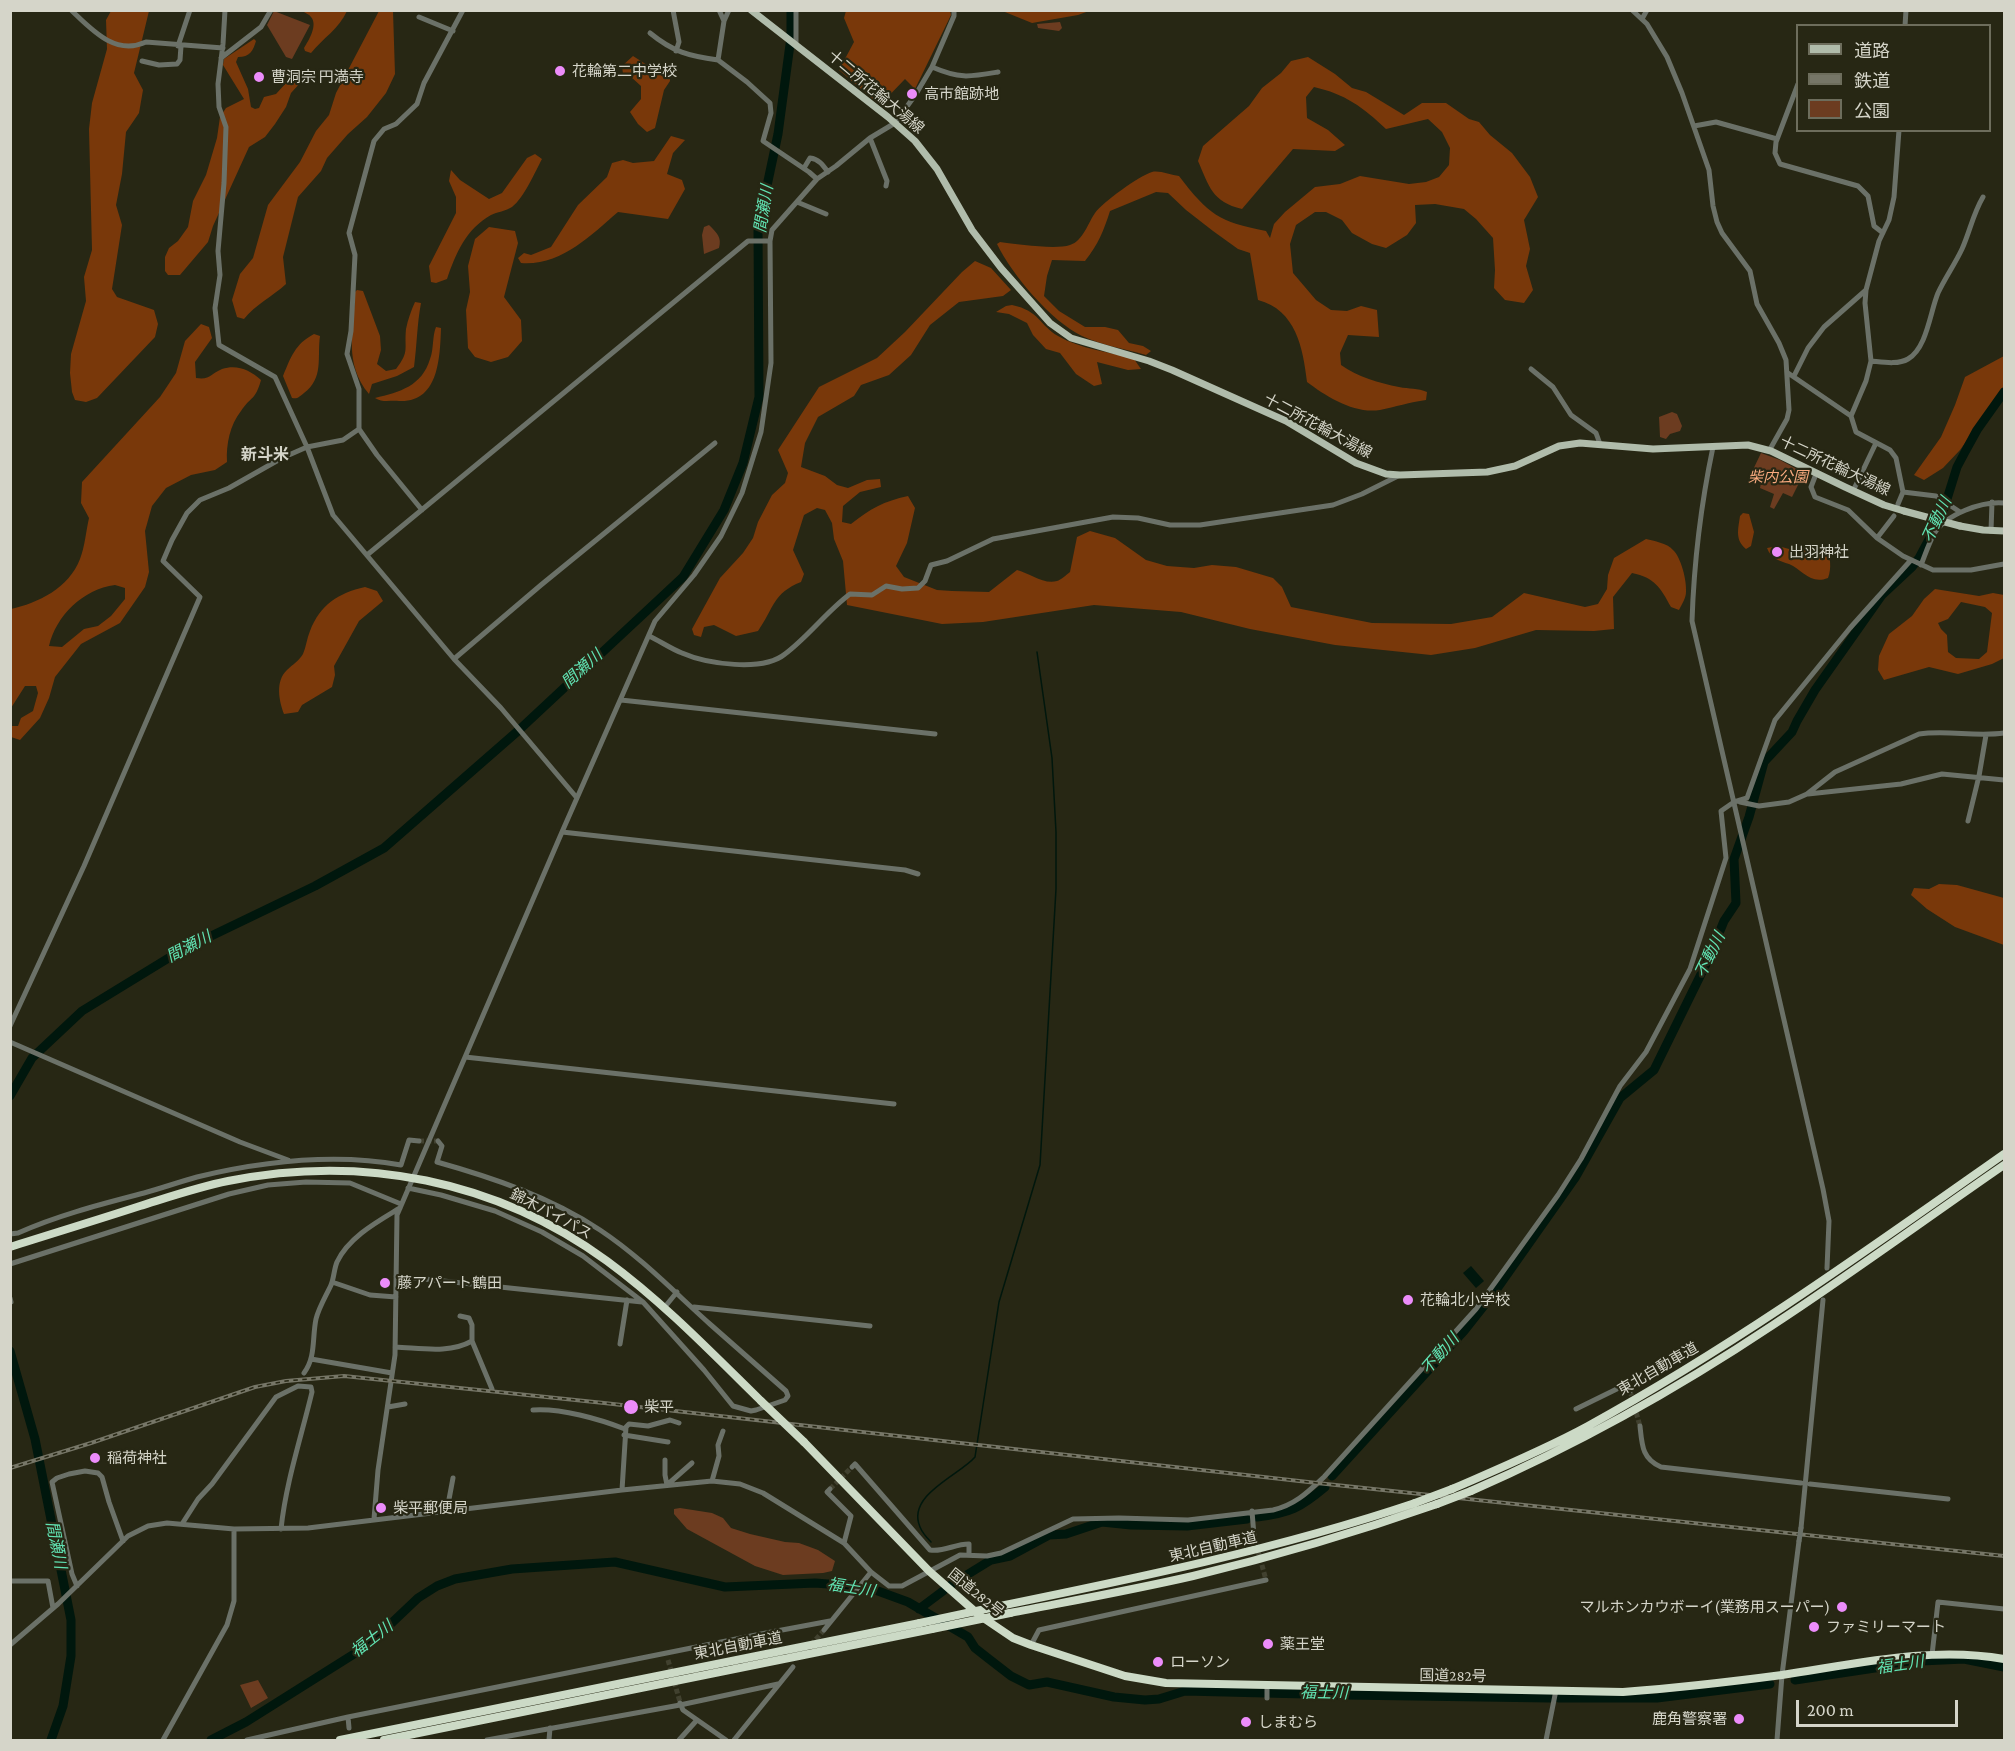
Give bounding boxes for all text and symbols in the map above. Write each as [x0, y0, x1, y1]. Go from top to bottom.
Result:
legend [1796, 24, 1991, 132]
text: 道路 [1854, 41, 1890, 61]
street label: 十二所花輪大湯線 [824, 47, 928, 137]
place label: 花輪第二中学校 [572, 62, 677, 80]
marker: 花輪第二中学校 [553, 64, 567, 78]
place label: 曹洞宗 円満寺 [271, 68, 364, 86]
marker: 曹洞宗 円満寺 [252, 70, 266, 84]
text: 鉄道 [1854, 71, 1890, 91]
place label: 高市館跡地 [924, 85, 999, 103]
marker: 高市館跡地 [905, 87, 919, 101]
text: 公園 [1854, 101, 1890, 121]
water label: 間瀬川 [751, 184, 777, 234]
street label: 十二所花輪大湯線 [1261, 390, 1375, 462]
street label: 十二所花輪大湯線 [1777, 432, 1893, 500]
district label: 新斗米 [241, 445, 289, 465]
park label: 柴内公園 [1748, 468, 1808, 486]
water label: 不動川 [1918, 494, 1956, 546]
place label: 出羽神社 [1789, 543, 1849, 561]
marker: 出羽神社 [1770, 545, 1784, 559]
water label: 間瀬川 [558, 646, 606, 692]
water label: 間瀬川 [163, 927, 215, 967]
water label: 不動川 [1691, 929, 1729, 981]
street label: 錦木バイパス [507, 1185, 595, 1243]
place label: 藤アパート鶴田 [397, 1274, 502, 1292]
marker: 藤アパート鶴田 [378, 1276, 392, 1290]
place label: 花輪北小学校 [1420, 1291, 1510, 1309]
marker: 花輪北小学校 [1401, 1293, 1415, 1307]
water label: 不動川 [1417, 1330, 1463, 1378]
street label: 東北自動車道 [1615, 1339, 1701, 1399]
marker: 柴平 [622, 1398, 640, 1416]
place label: 柴平 [644, 1398, 674, 1416]
place label: 稲荷神社 [107, 1449, 167, 1467]
marker: 稲荷神社 [88, 1451, 102, 1465]
place label: 柴平郵便局 [393, 1499, 468, 1517]
marker: 柴平郵便局 [374, 1501, 388, 1515]
water label: 間瀬川 [42, 1520, 70, 1570]
street label: 東北自動車道 [1167, 1528, 1259, 1566]
street label: 国道282号 [944, 1565, 1008, 1621]
water label: 福士川 [826, 1575, 876, 1601]
place label: マルホンカウボーイ(業務用スーパー) [1579, 1598, 1830, 1616]
marker: マルホンカウボーイ(業務用スーパー) [1835, 1600, 1849, 1614]
water label: 福士川 [347, 1617, 397, 1661]
place label: ファミリーマート [1826, 1618, 1946, 1636]
marker: ファミリーマート [1807, 1620, 1821, 1634]
street label: 東北自動車道 [692, 1629, 784, 1663]
place label: 薬王堂 [1280, 1635, 1325, 1653]
marker: 薬王堂 [1261, 1637, 1275, 1651]
water label: 福士川 [1875, 1652, 1925, 1678]
place label: ローソン [1170, 1653, 1230, 1671]
marker: ローソン [1151, 1655, 1165, 1669]
street label: 国道282号 [1419, 1666, 1487, 1686]
water label: 福士川 [1300, 1683, 1348, 1703]
scale bar [1799, 1688, 1961, 1726]
text: 200 m [1807, 1700, 1854, 1720]
place label: 鹿角警察署 [1652, 1710, 1727, 1728]
marker: 鹿角警察署 [1732, 1712, 1746, 1726]
place label: しまむら [1258, 1713, 1318, 1731]
marker: しまむら [1239, 1715, 1253, 1729]

